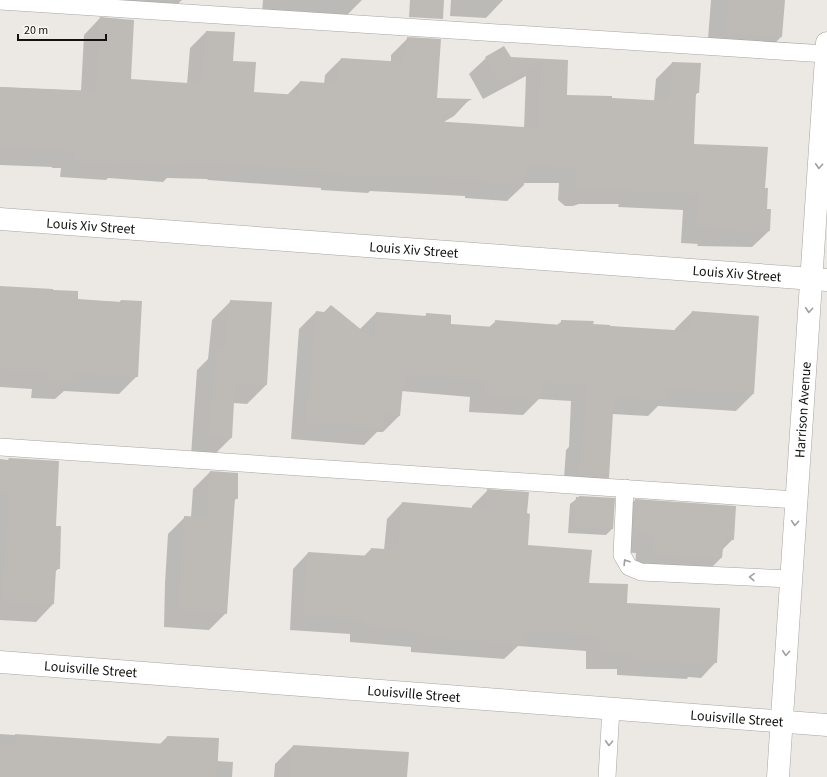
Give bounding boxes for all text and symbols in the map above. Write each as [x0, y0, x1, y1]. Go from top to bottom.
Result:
scale bar [18, 16, 106, 42]
text: 20 m [24, 22, 48, 39]
one-way arrow [814, 163, 823, 169]
street label: Louis Xiv Street [46, 213, 136, 240]
street label: Louis Xiv Street [369, 237, 459, 264]
street label: Louis Xiv Street [692, 261, 782, 288]
one-way arrow [805, 307, 814, 313]
street label: Harrison Avenue [790, 361, 817, 459]
one-way arrow [790, 520, 799, 526]
one-way arrow [624, 559, 631, 566]
one-way arrow [749, 572, 755, 581]
one-way arrow [782, 650, 791, 656]
street label: Louisville Street [43, 656, 138, 683]
street label: Louisville Street [366, 681, 461, 708]
street label: Louisville Street [690, 706, 784, 733]
one-way arrow [605, 740, 614, 746]

